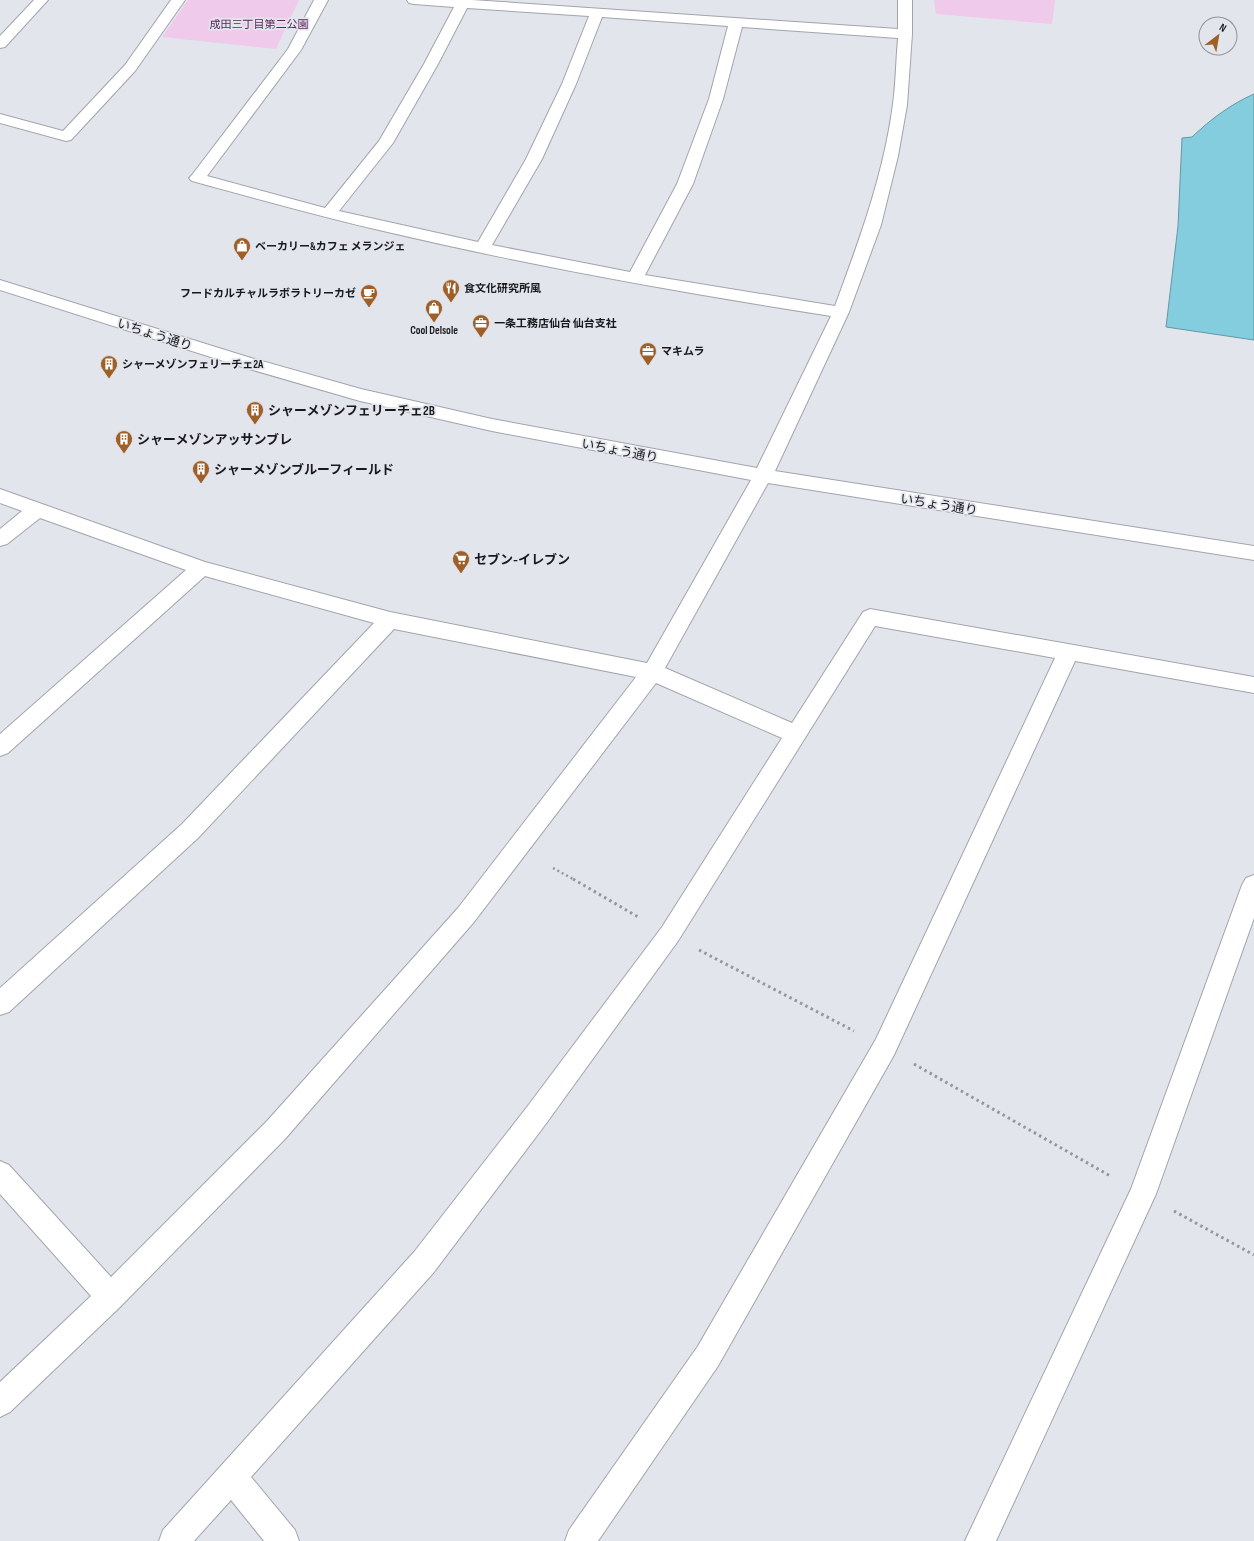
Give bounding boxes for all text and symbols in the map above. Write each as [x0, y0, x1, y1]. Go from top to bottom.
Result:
north arrow [1198, 16, 1238, 56]
park label: 成田三丁目第二公園 [210, 18, 309, 31]
text: N [1217, 21, 1229, 35]
shop icon: ベーカリー&カフェ メランジェ [232, 236, 252, 261]
place label: ベーカリー&カフェ メランジェ [255, 240, 406, 253]
restaurant icon: 食文化研究所風 [441, 278, 461, 303]
place label: 食文化研究所風 [464, 282, 541, 295]
cafe icon: フードカルチャルラボラトリーカゼ [359, 283, 379, 308]
place label: フードカルチャルラボラトリーカゼ [180, 287, 356, 300]
shop icon: Cool Delsole [424, 298, 444, 323]
office icon: 一条工務店仙台 仙台支社 [471, 313, 491, 338]
street label: いちょう通り [115, 315, 194, 355]
place label: 一条工務店仙台 仙台支社 [494, 317, 617, 330]
place label: Cool Delsole [410, 324, 458, 337]
office icon: マキムラ [638, 341, 658, 366]
place label: マキムラ [661, 345, 704, 358]
building icon: シャーメゾンフェリーチェ2A [99, 354, 119, 379]
place label: シャーメゾンフェリーチェ2A [122, 358, 264, 371]
building icon: シャーメゾンフェリーチェ2B [245, 400, 265, 425]
place label: シャーメゾンフェリーチェ2B [268, 403, 435, 419]
building icon: シャーメゾンアッサンブレ [114, 429, 134, 454]
place label: シャーメゾンアッサンブレ [137, 432, 292, 448]
street label: いちょう通り [580, 436, 660, 466]
building icon: シャーメゾンブルーフィールド [191, 459, 211, 484]
place label: シャーメゾンブルーフィールド [214, 462, 394, 478]
street label: いちょう通り [899, 491, 979, 519]
supermarket icon: セブン-イレブン [451, 549, 471, 574]
place label: セブン-イレブン [474, 552, 570, 568]

